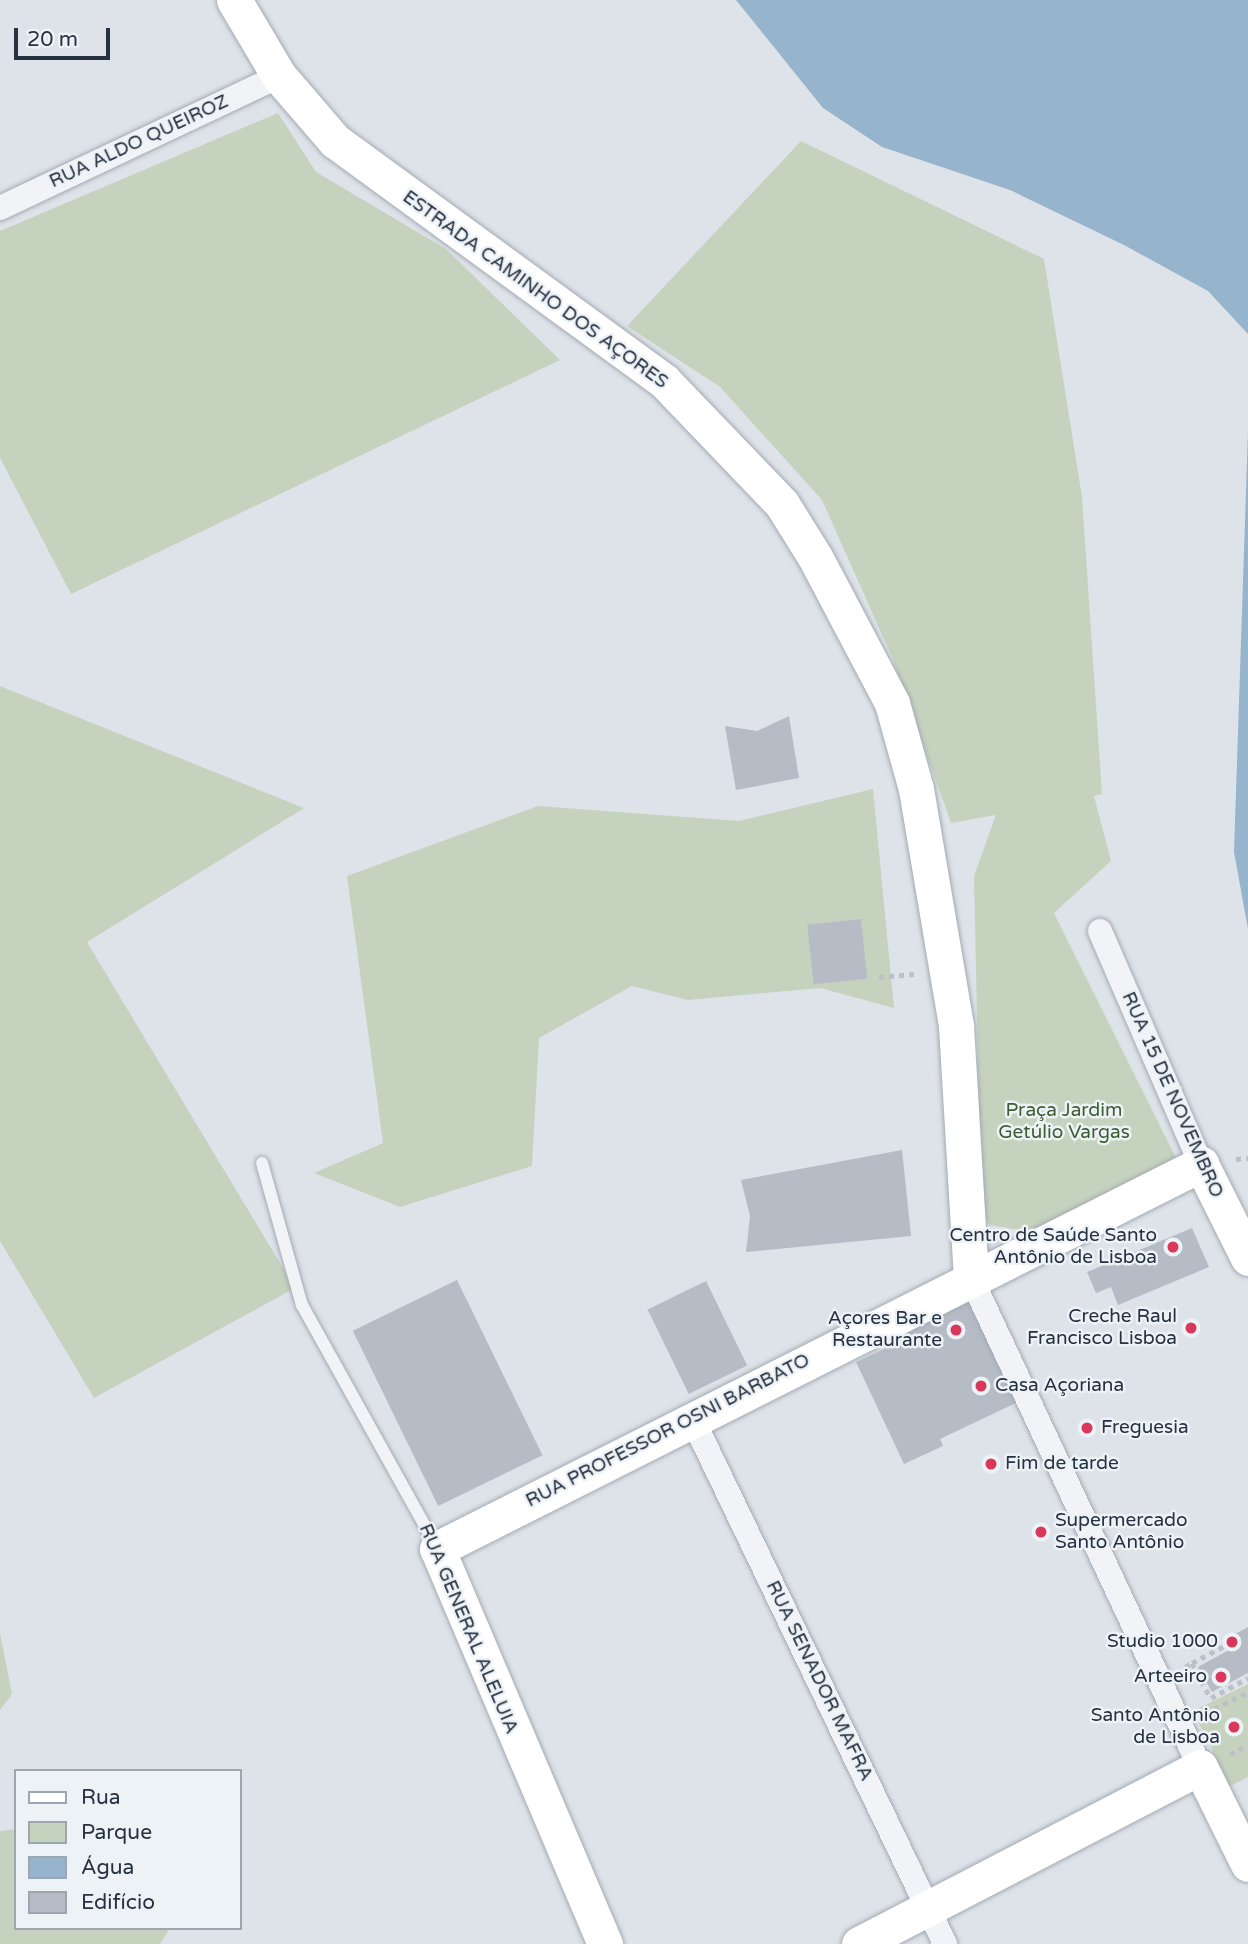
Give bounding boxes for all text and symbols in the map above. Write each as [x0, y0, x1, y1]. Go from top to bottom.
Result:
scale bar [18, 14, 114, 58]
text: 20 m [27, 27, 78, 52]
street label: RUA ALDO QUEIROZ [46, 90, 232, 194]
street label: ESTRADA CAMINHO DOS AÇORES [398, 186, 672, 394]
street label: RUA 15 DE NOVEMBRO [1116, 989, 1228, 1201]
park label: Praça Jardim Getúlio Vargas [998, 1100, 1130, 1144]
place label: Centro de Saúde Santo Antônio de Lisboa [950, 1225, 1157, 1269]
marker: Centro de Saúde Santo Antônio de Lisboa [1163, 1237, 1183, 1257]
place label: Creche Raul Francisco Lisboa [1027, 1306, 1177, 1350]
place label: Açores Bar e Restaurante [828, 1308, 942, 1352]
marker: Creche Raul Francisco Lisboa [1183, 1320, 1199, 1336]
marker: Açores Bar e Restaurante [948, 1322, 964, 1338]
street label: RUA PROFESSOR OSNI BARBATO [522, 1349, 814, 1513]
place label: Casa Açoriana [995, 1375, 1124, 1397]
marker: Casa Açoriana [973, 1378, 989, 1394]
place label: Freguesia [1101, 1417, 1189, 1439]
marker: Freguesia [1079, 1420, 1095, 1436]
place label: Fim de tarde [1005, 1453, 1119, 1475]
marker: Fim de tarde [983, 1456, 999, 1472]
place label: Supermercado Santo Antônio [1055, 1510, 1188, 1554]
street label: RUA GENERAL ALELUIA [413, 1521, 523, 1737]
marker: Supermercado Santo Antônio [1033, 1524, 1049, 1540]
street label: RUA SENADOR MAFRA [761, 1577, 877, 1785]
place label: Studio 1000 [1107, 1631, 1218, 1653]
marker: Studio 1000 [1224, 1634, 1240, 1650]
place label: Arteeiro [1134, 1666, 1207, 1688]
marker: Arteeiro [1213, 1669, 1229, 1685]
place label: Santo Antônio de Lisboa [1091, 1705, 1220, 1749]
marker: Santo Antônio de Lisboa [1226, 1719, 1242, 1735]
legend [14, 1769, 242, 1930]
text: Rua [81, 1785, 121, 1810]
text: Parque [81, 1820, 152, 1845]
text: Água [81, 1855, 134, 1880]
text: Edifício [81, 1890, 155, 1915]

